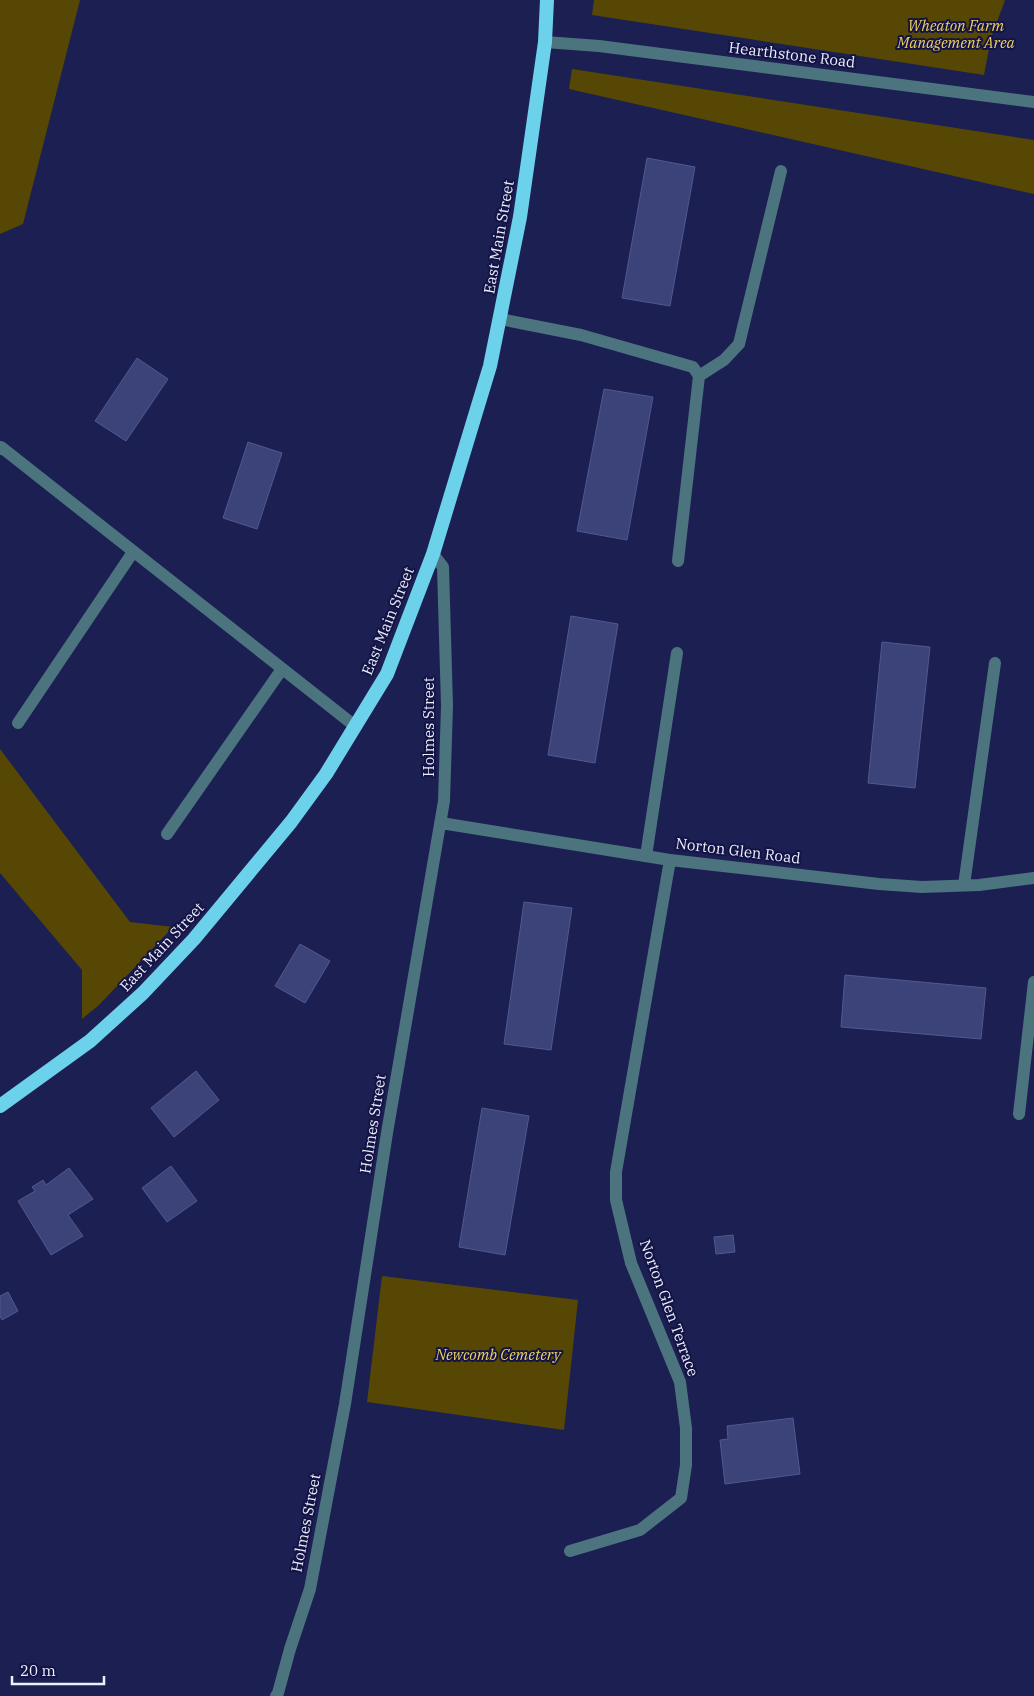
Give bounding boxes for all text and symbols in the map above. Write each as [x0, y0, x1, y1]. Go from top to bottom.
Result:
park label: Wheaton Farm Management Area [896, 16, 1016, 52]
street label: Hearthstone Road [728, 37, 856, 72]
street label: East Main Street [479, 179, 518, 295]
street label: East Main Street [357, 564, 418, 678]
street label: Holmes Street [419, 677, 438, 777]
street label: Norton Glen Road [674, 833, 802, 868]
street label: East Main Street [115, 898, 208, 995]
street label: Holmes Street [355, 1073, 390, 1175]
street label: Norton Glen Terrace [636, 1237, 703, 1379]
park label: Newcomb Cemetery [434, 1345, 562, 1364]
street label: Holmes Street [287, 1472, 324, 1574]
scale bar [12, 1654, 105, 1686]
text: 20 m [20, 1661, 56, 1680]

